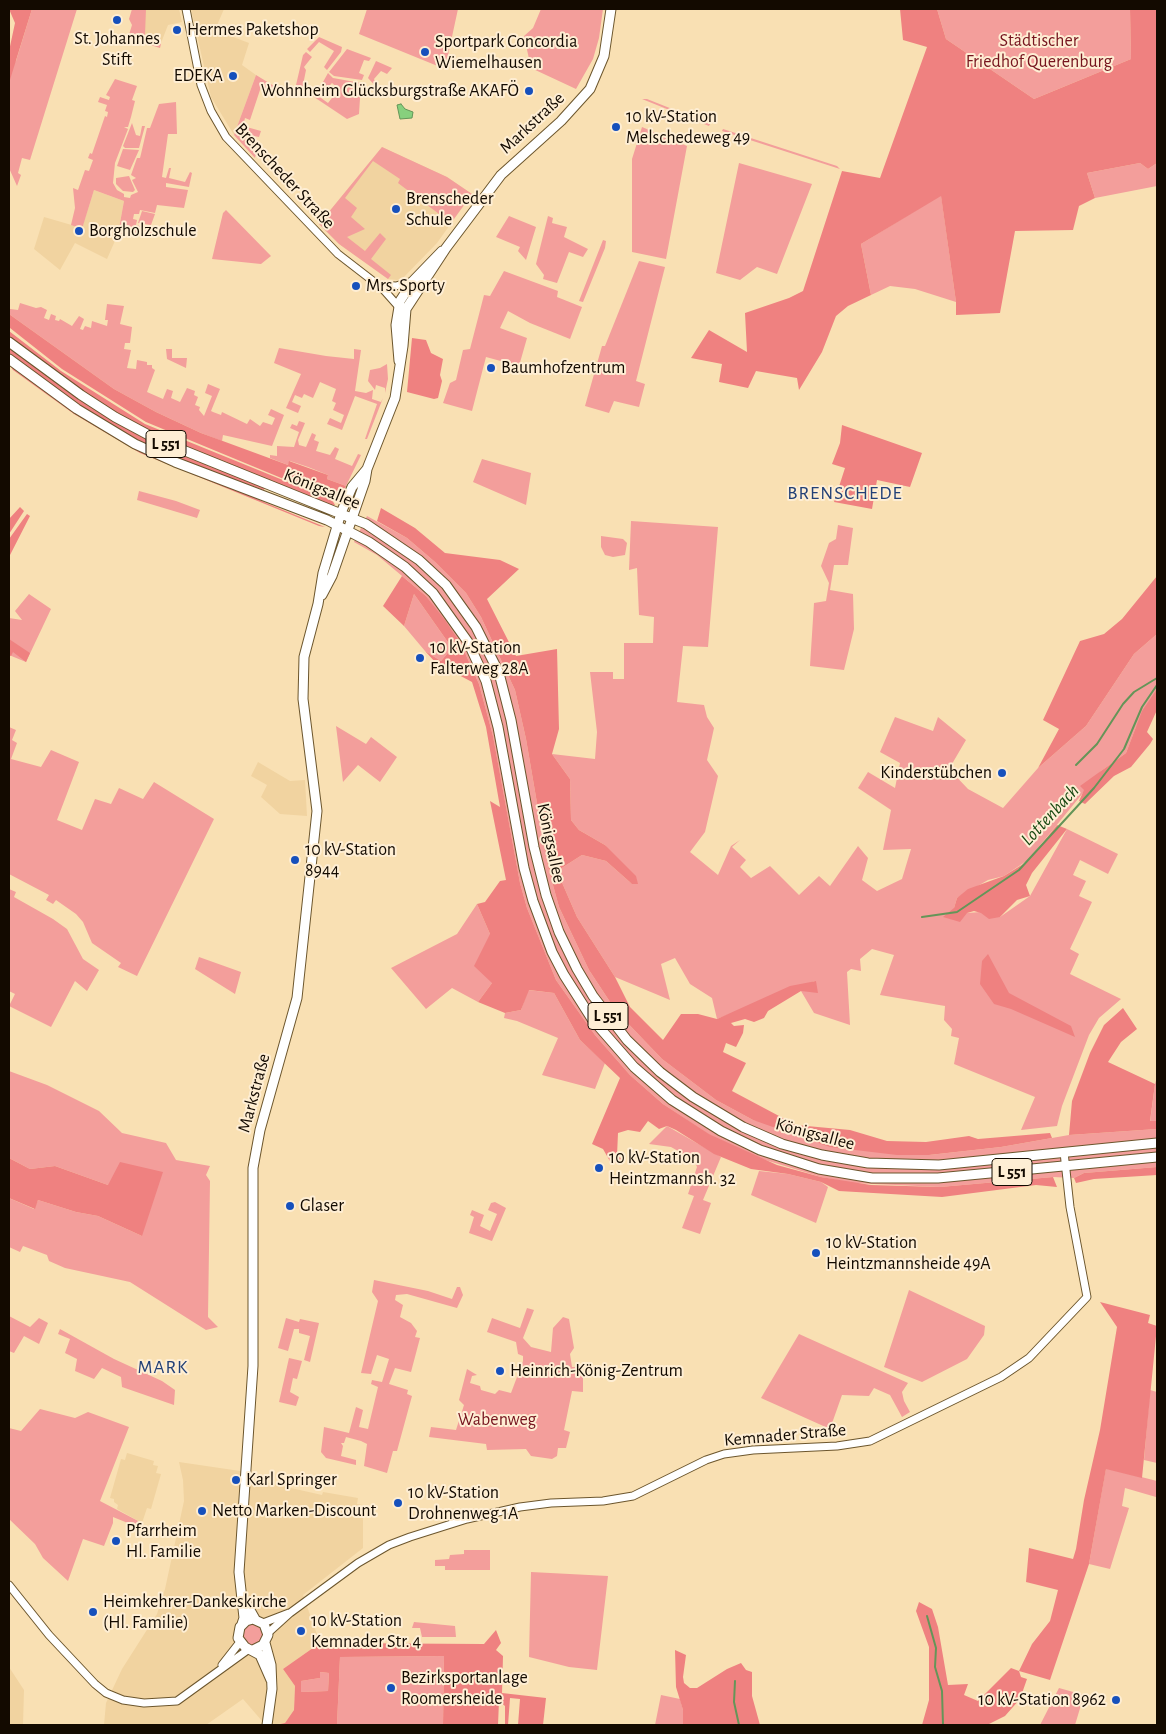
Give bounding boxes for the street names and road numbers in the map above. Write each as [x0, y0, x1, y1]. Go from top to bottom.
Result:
street label: Markstraße [495, 88, 569, 158]
street label: Brenscheder Straße [230, 119, 340, 233]
road number: L 551 [146, 430, 186, 458]
street label: Königsallee [280, 464, 364, 514]
street label: Königsallee [532, 801, 570, 885]
road number: L 551 [588, 1002, 628, 1030]
street label: Markstraße [233, 1051, 275, 1135]
street label: Königsallee [773, 1113, 857, 1155]
road number: L 551 [992, 1158, 1032, 1186]
street label: Kemnader Straße [723, 1419, 847, 1451]

